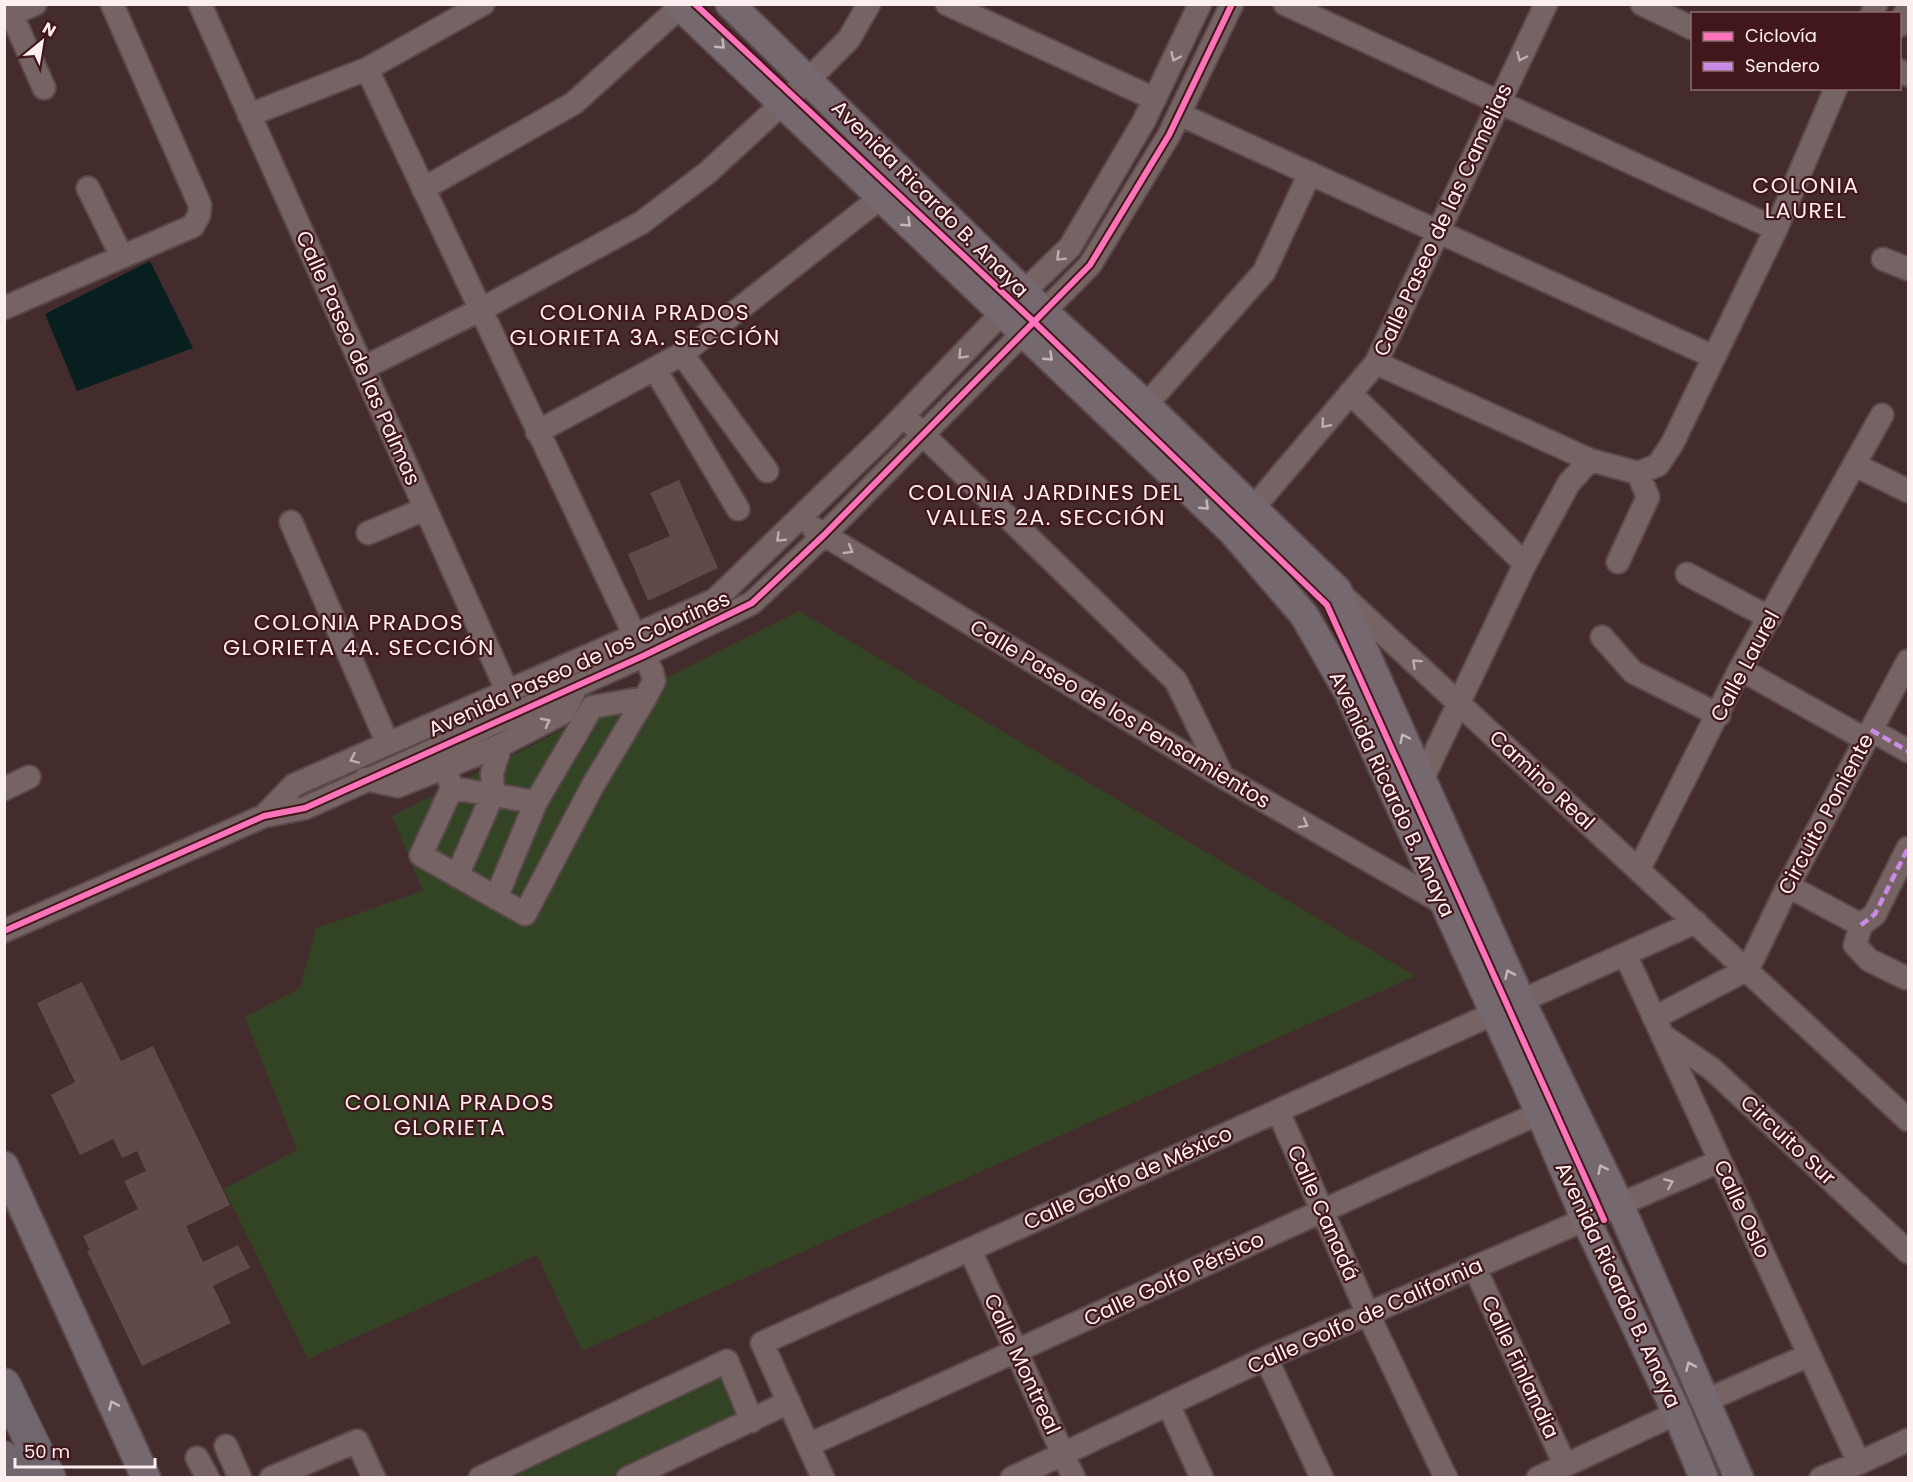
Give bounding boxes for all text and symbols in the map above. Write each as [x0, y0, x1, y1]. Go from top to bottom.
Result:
north arrow [12, 12, 72, 72]
legend [1691, 12, 1901, 90]
text: N [38, 16, 60, 42]
text: Ciclovía [1745, 23, 1817, 48]
one-way arrow [714, 38, 724, 49]
one-way arrow [1170, 51, 1182, 62]
one-way arrow [1517, 51, 1529, 62]
text: Sendero [1745, 53, 1820, 78]
street label: Calle Paseo de las Camelias [1366, 79, 1519, 361]
street label: Avenida Ricardo B. Anaya [825, 94, 1035, 304]
district label: COLONIA LAUREL [1752, 170, 1860, 226]
one-way arrow [900, 216, 910, 227]
street label: Calle Paseo de las Palmas [289, 226, 428, 490]
one-way arrow [1056, 250, 1067, 261]
district label: COLONIA PRADOS GLORIETA 3A. SECCIÓN [509, 297, 781, 353]
one-way arrow [958, 348, 969, 359]
one-way arrow [1042, 350, 1052, 361]
one-way arrow [1321, 417, 1332, 428]
district label: COLONIA JARDINES DEL VALLES 2A. SECCIÓN [908, 477, 1184, 533]
one-way arrow [1199, 499, 1209, 510]
one-way arrow [776, 531, 786, 542]
one-way arrow [843, 543, 853, 555]
street label: Avenida Paseo de los Colorines [423, 584, 734, 743]
street label: Calle Laurel [1703, 605, 1786, 726]
district label: COLONIA PRADOS GLORIETA 4A. SECCIÓN [223, 607, 495, 663]
street label: Calle Paseo de los Pensamientos [965, 612, 1276, 815]
one-way arrow [1412, 660, 1423, 671]
street label: Avenida Ricardo B. Anaya [1323, 666, 1462, 921]
one-way arrow [539, 718, 550, 729]
street label: Camino Real [1483, 723, 1602, 836]
street label: Circuito Poniente [1771, 728, 1880, 899]
one-way arrow [1400, 734, 1412, 745]
one-way arrow [350, 752, 361, 764]
one-way arrow [1298, 817, 1308, 828]
one-way arrow [1505, 969, 1517, 980]
district label: COLONIA PRADOS GLORIETA [345, 1087, 555, 1143]
street label: Circuito Sur [1734, 1088, 1843, 1192]
street label: Calle Golfo de México [1019, 1118, 1237, 1237]
street label: Calle Canadá [1281, 1140, 1366, 1285]
street label: Calle Oslo [1707, 1155, 1778, 1263]
street label: Avenida Ricardo B. Anaya [1549, 1157, 1688, 1412]
one-way arrow [1597, 1164, 1609, 1175]
one-way arrow [1663, 1178, 1674, 1190]
street label: Calle Golfo Pérsico [1079, 1224, 1269, 1333]
street label: Calle Golfo de California [1243, 1250, 1487, 1381]
street label: Calle Montreal [977, 1289, 1068, 1439]
street label: Calle Finlandia [1475, 1290, 1566, 1443]
one-way arrow [1685, 1362, 1697, 1373]
one-way arrow [108, 1400, 120, 1411]
scale bar [15, 1431, 154, 1469]
text: 50 m [24, 1439, 70, 1464]

